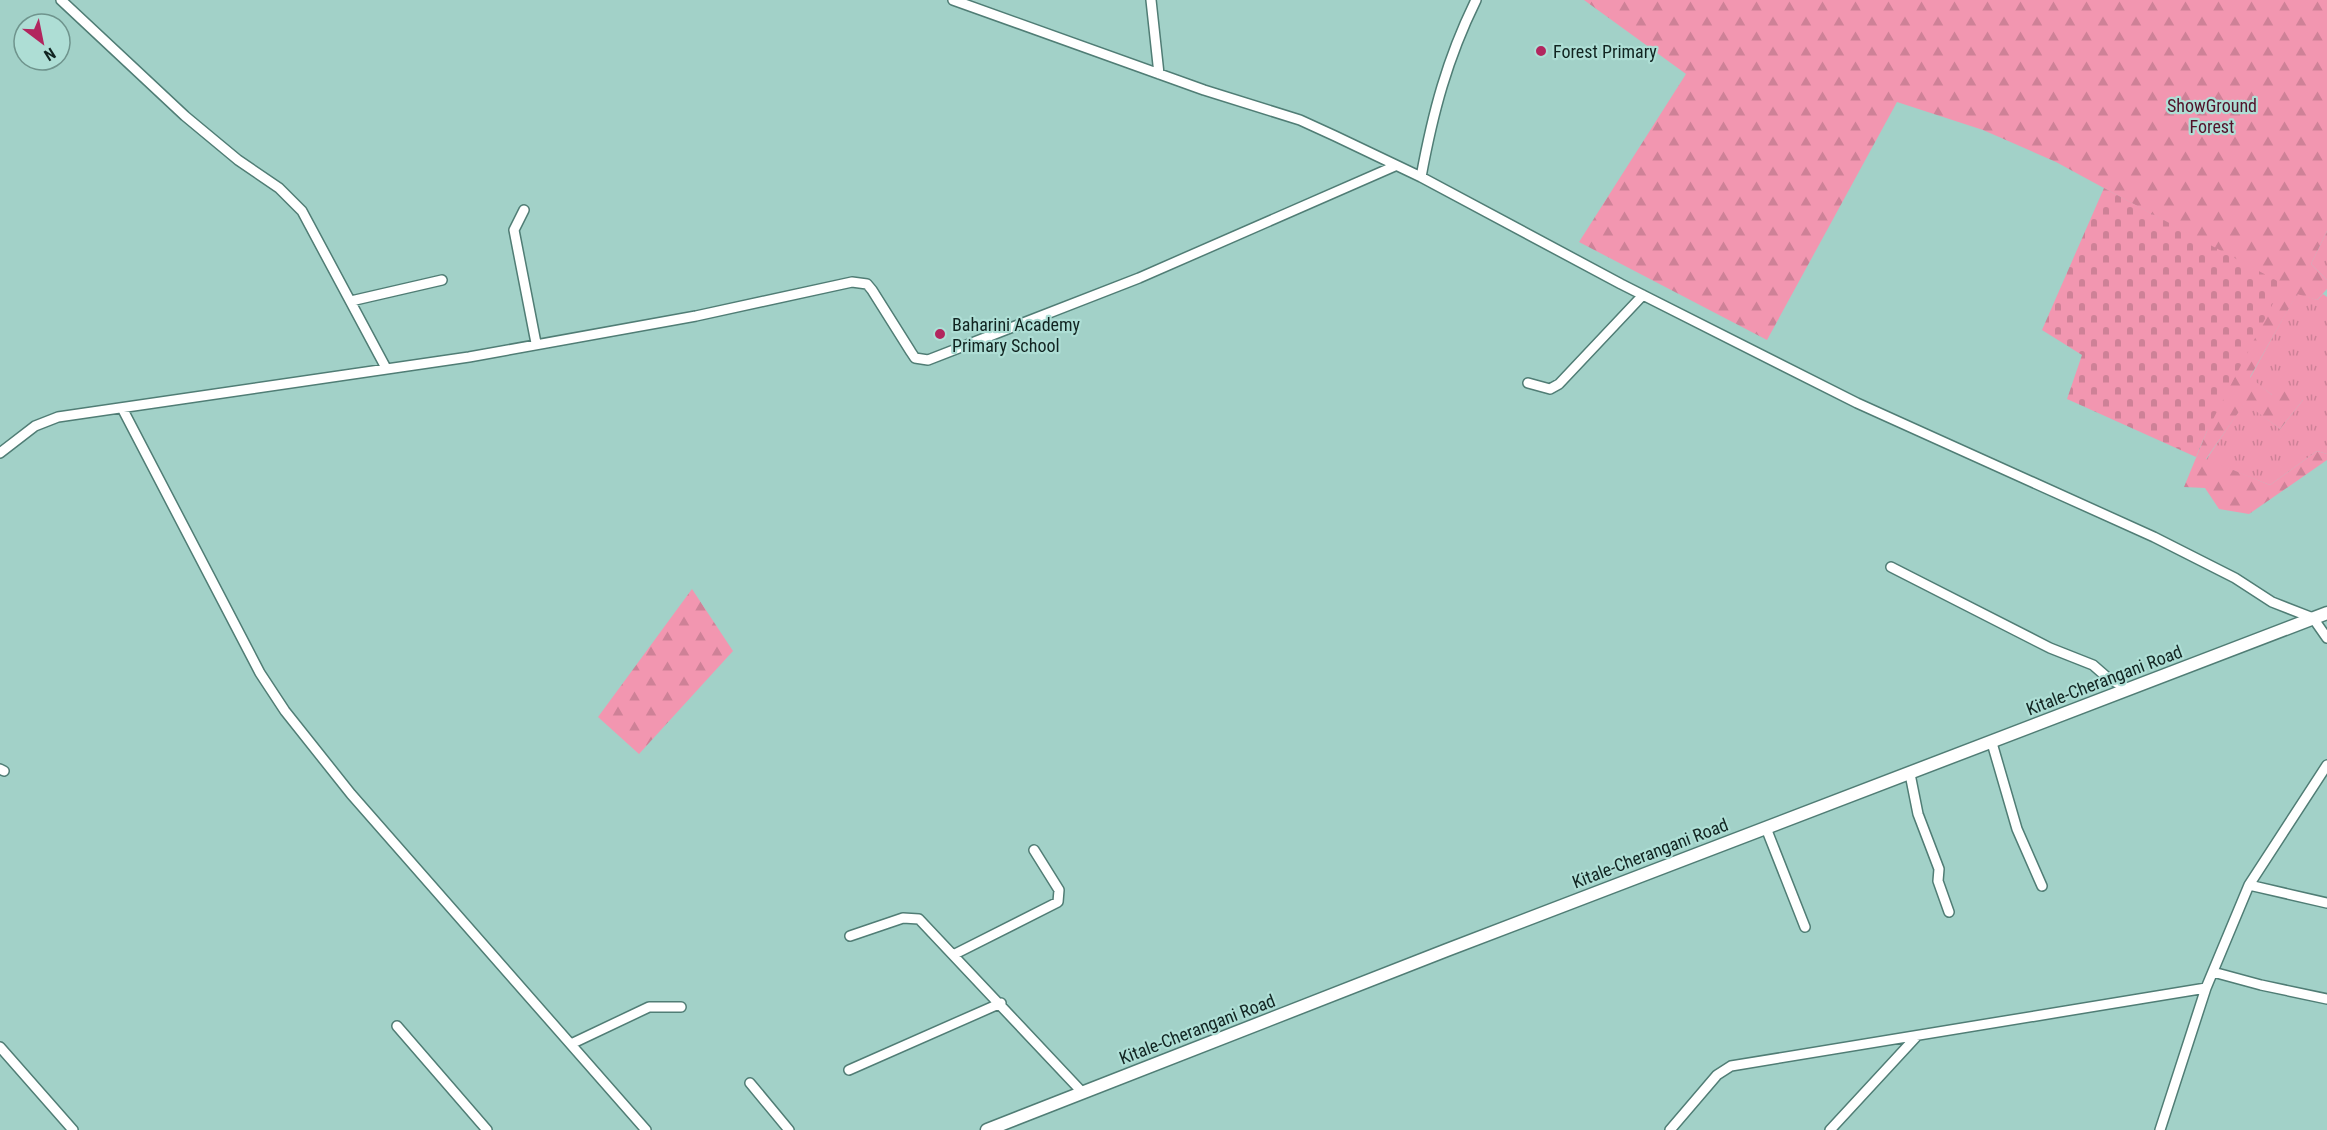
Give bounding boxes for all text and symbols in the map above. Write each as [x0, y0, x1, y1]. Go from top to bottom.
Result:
north arrow [12, 12, 72, 72]
place label: Forest Primary [1553, 41, 1657, 62]
text: N [40, 44, 59, 65]
marker: Forest Primary [1534, 44, 1548, 58]
park label: ShowGround Forest [2167, 95, 2257, 137]
place label: Baharini Academy Primary School [952, 314, 1081, 356]
marker: Baharini Academy Primary School [933, 327, 947, 341]
street label: Kitale-Cherangani Road [2023, 641, 2185, 719]
street label: Kitale-Cherangani Road [1569, 814, 1731, 892]
street label: Kitale-Cherangani Road [1116, 990, 1278, 1068]

